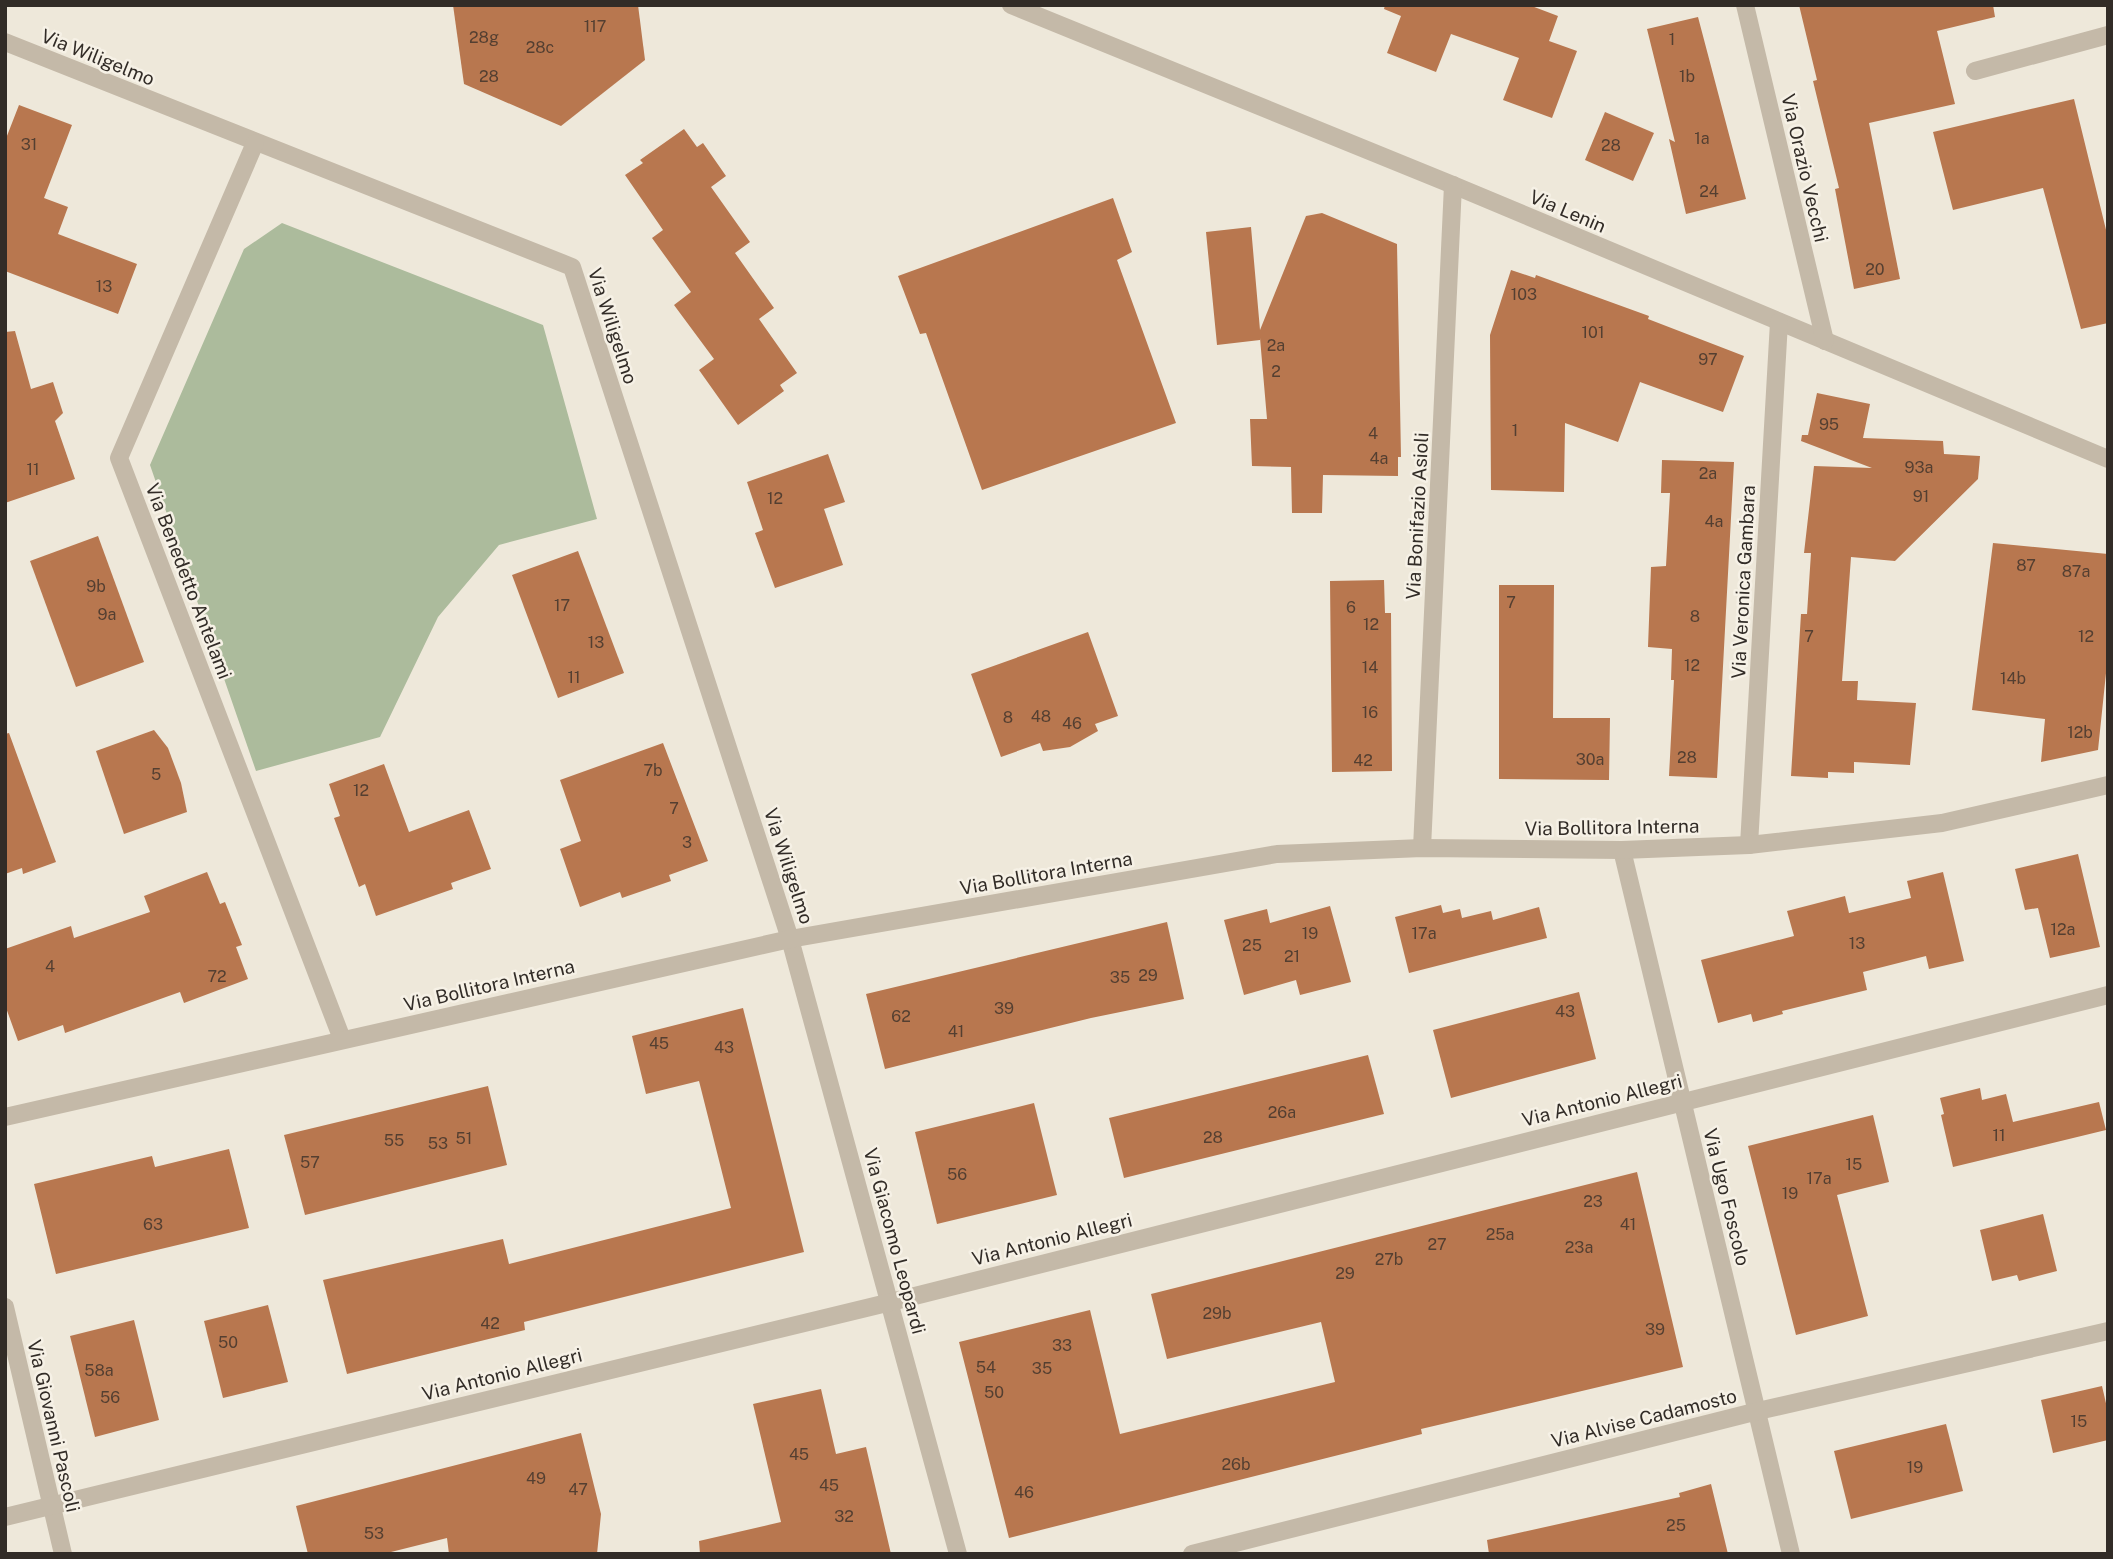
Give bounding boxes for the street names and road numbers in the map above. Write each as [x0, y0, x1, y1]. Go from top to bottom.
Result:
street label: Via Wiligelmo [38, 24, 158, 90]
street label: Via Orazio Vecchi [1777, 92, 1833, 244]
street label: Via Lenin [1527, 185, 1609, 237]
street label: Via Wiligelmo [584, 265, 642, 387]
street label: Via Bonifazio Asioli [1402, 432, 1432, 600]
street label: Via Benedetto Antelami [142, 480, 236, 682]
street label: Via Veronica Gambara [1727, 485, 1759, 679]
street label: Via Wiligelmo [760, 805, 818, 927]
street label: Via Bollitora Interna [1524, 814, 1700, 840]
street label: Via Bollitora Interna [958, 847, 1134, 899]
street label: Via Bollitora Interna [401, 955, 577, 1015]
street label: Via Antonio Allegri [1520, 1069, 1684, 1131]
street label: Via Ugo Foscolo [1699, 1126, 1755, 1268]
street label: Via Giacomo Leopardi [860, 1146, 930, 1336]
street label: Via Antonio Allegri [970, 1208, 1134, 1270]
street label: Via Giovanni Pascoli [23, 1338, 85, 1514]
street label: Via Antonio Allegri [420, 1343, 584, 1405]
street label: Via Alvise Cadamosto [1549, 1384, 1739, 1452]

